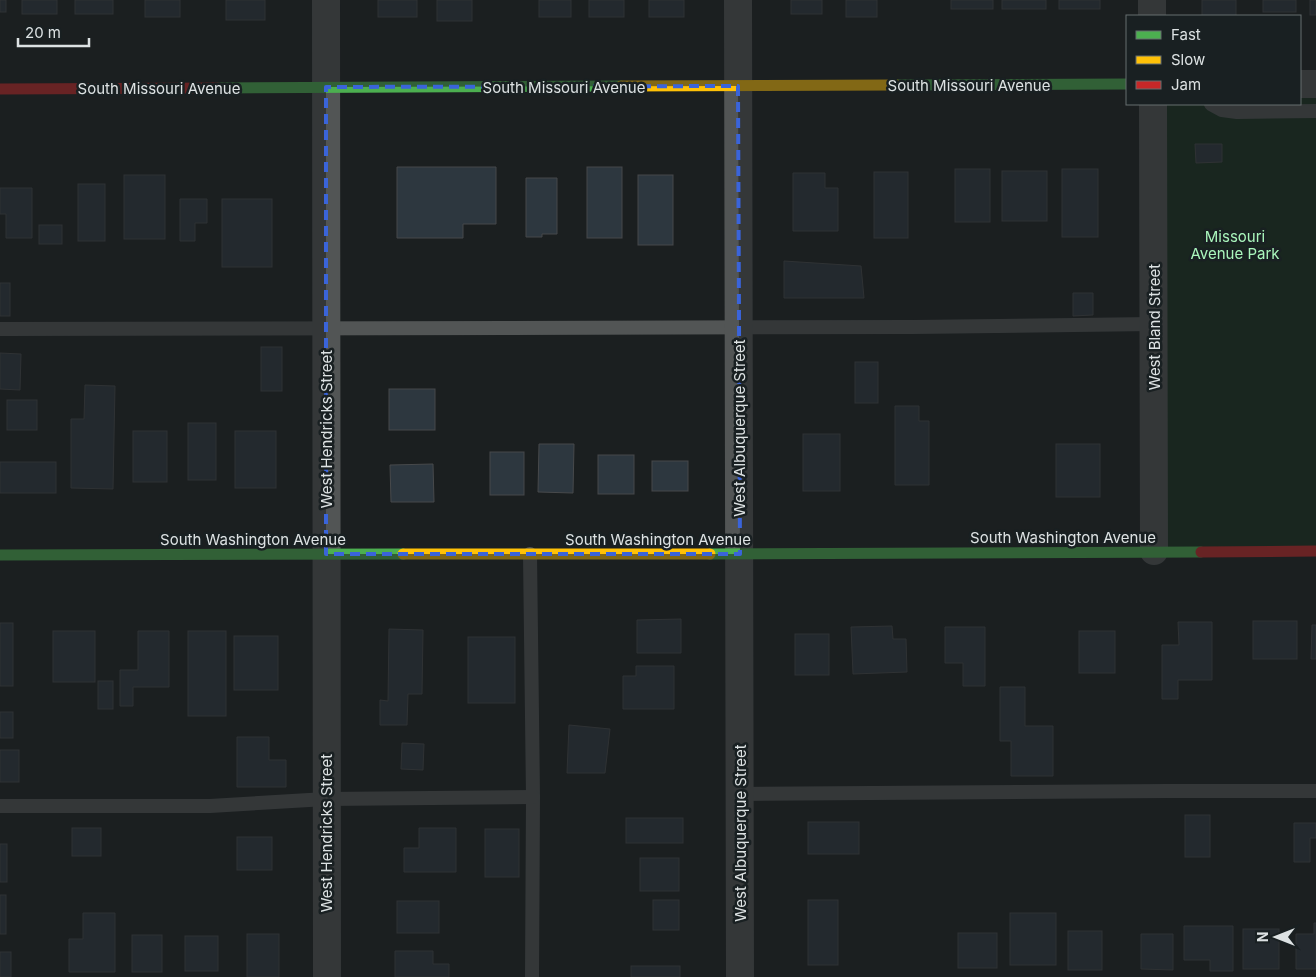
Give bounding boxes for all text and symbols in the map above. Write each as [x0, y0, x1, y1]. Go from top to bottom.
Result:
scale bar [18, 15, 89, 47]
legend [1126, 15, 1301, 105]
text: 20 m [25, 23, 61, 42]
text: Fast [1171, 25, 1201, 44]
text: Slow [1171, 50, 1205, 69]
text: Jam [1171, 75, 1201, 94]
street label: South Missouri Avenue [888, 76, 1050, 95]
street label: South Missouri Avenue [483, 78, 645, 97]
street label: South Missouri Avenue [78, 79, 240, 98]
park label: Missouri Avenue Park [1190, 227, 1280, 263]
street label: West Bland Street [1145, 264, 1164, 390]
street label: West Albuquerque Street [730, 339, 749, 517]
street label: West Hendricks Street [317, 350, 336, 508]
street label: South Washington Avenue [970, 528, 1156, 547]
street label: South Washington Avenue [160, 530, 346, 549]
street label: South Washington Avenue [565, 530, 751, 549]
street label: West Albuquerque Street [731, 744, 750, 922]
street label: West Hendricks Street [317, 754, 336, 912]
north arrow [1251, 912, 1301, 962]
text: N [1254, 932, 1271, 942]

